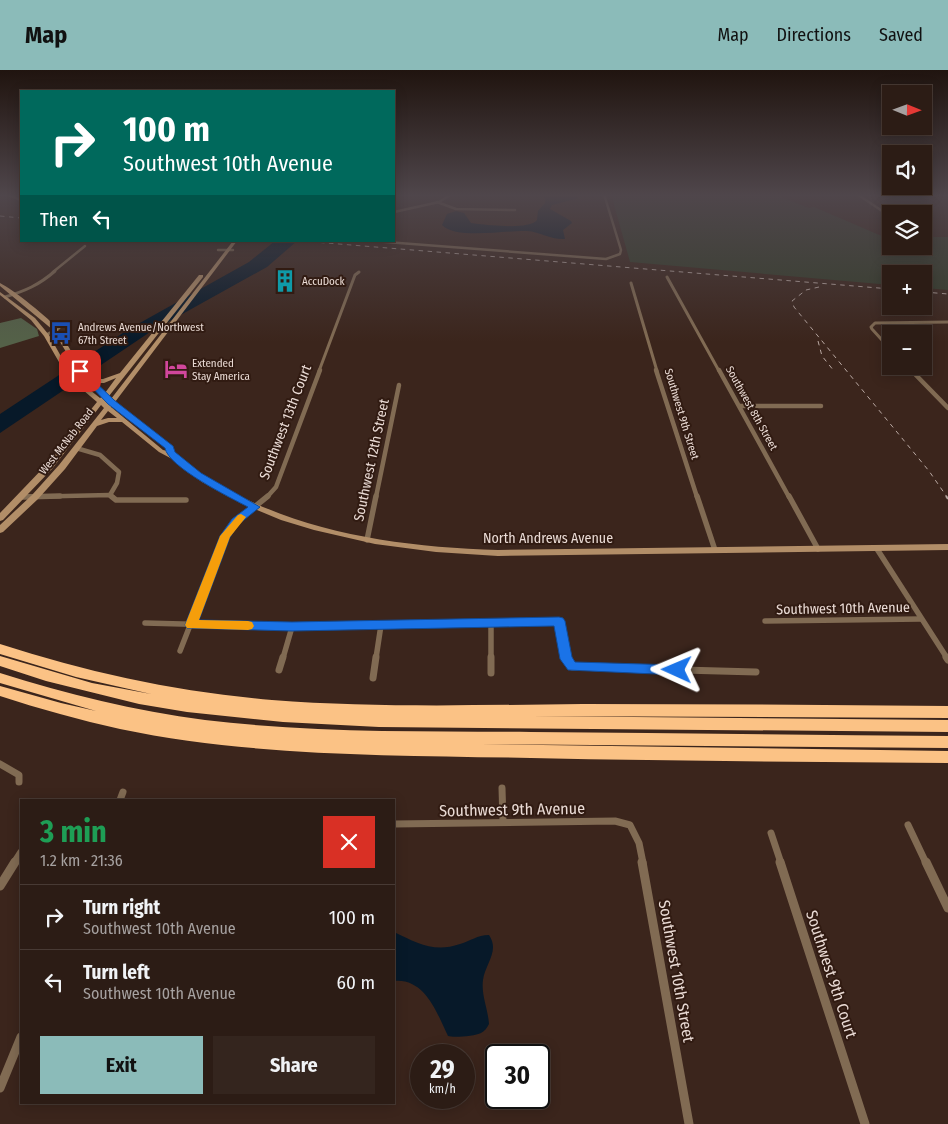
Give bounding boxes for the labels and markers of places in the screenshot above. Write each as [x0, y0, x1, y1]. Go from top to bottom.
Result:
building icon: AccuDock [272, 268, 298, 294]
place label: AccuDock [302, 275, 346, 288]
bus stop icon: Andrews Avenue/Northwest 67th Street [48, 320, 74, 346]
place label: Andrews Avenue/Northwest 67th Street [78, 321, 204, 347]
pin [59, 350, 101, 392]
hotel icon: Extended Stay America [163, 356, 189, 382]
place label: Extended Stay America [192, 357, 250, 383]

